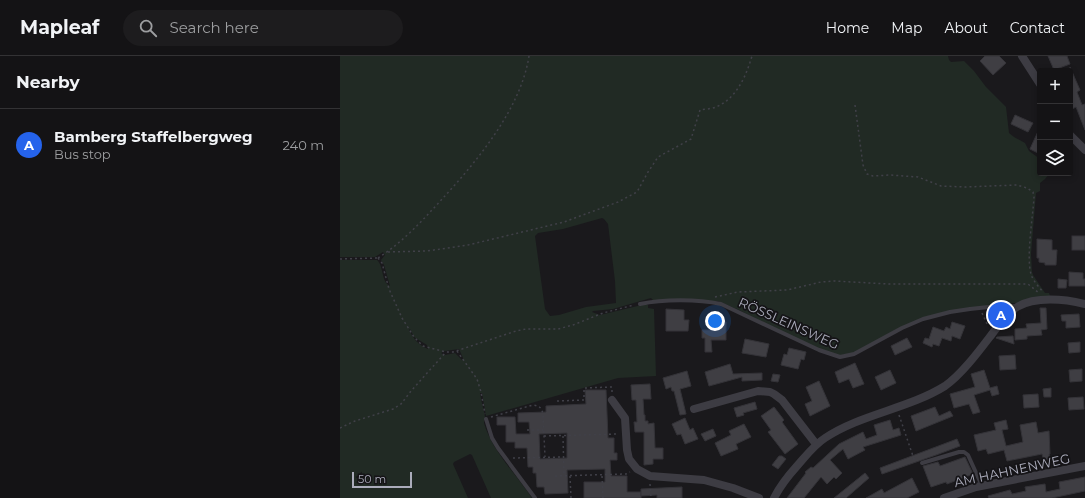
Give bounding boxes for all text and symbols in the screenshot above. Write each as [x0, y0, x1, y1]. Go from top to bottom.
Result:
search box [123, 10, 403, 46]
text: Mapleaf [20, 16, 99, 39]
icon: search [137, 17, 159, 39]
text: Search here [169, 18, 259, 37]
text: Home [826, 19, 869, 37]
text: Map [891, 19, 922, 37]
text: About [944, 19, 988, 37]
text: Contact [1010, 19, 1065, 37]
map controls [1037, 68, 1073, 176]
button: + [1037, 68, 1073, 104]
text: Nearby [16, 72, 80, 92]
button: − [1037, 104, 1073, 140]
text: Bamberg Staffelbergweg [54, 127, 253, 146]
text: A [24, 137, 34, 153]
text: 240 m [283, 137, 324, 153]
button: layers [1037, 140, 1073, 176]
text: Bus stop [54, 146, 111, 162]
street label: RÖSSLEINSWEG [736, 294, 842, 352]
pin: A [988, 300, 1014, 330]
your location [705, 311, 725, 331]
street label: AM HAHNENWEG [953, 450, 1071, 490]
scale bar [352, 470, 412, 489]
text: 50 m [358, 472, 386, 486]

